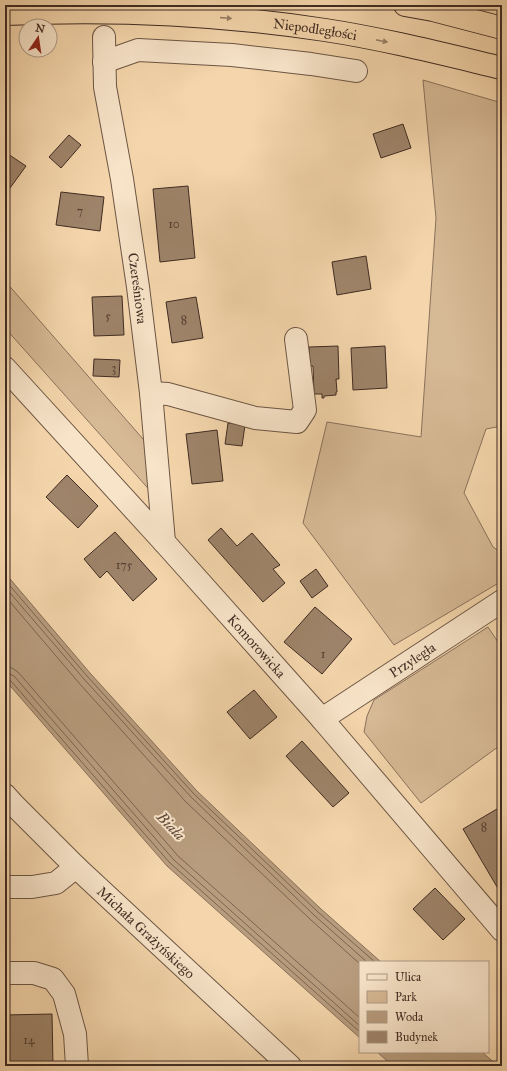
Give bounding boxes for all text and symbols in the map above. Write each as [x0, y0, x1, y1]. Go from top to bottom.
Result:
one-way arrow [220, 15, 232, 22]
street label: Niepodległości [272, 15, 358, 44]
north arrow [18, 18, 58, 58]
text: N [34, 21, 47, 36]
one-way arrow [376, 38, 388, 44]
house number: 7 [77, 204, 83, 218]
house number: 10 [168, 217, 180, 231]
street label: Czereśniowa [124, 252, 150, 325]
house number: 5 [105, 309, 111, 323]
house number: 8 [181, 313, 187, 327]
house number: 3 [112, 361, 117, 375]
house number: 175 [116, 558, 133, 572]
street label: Komorowicka [224, 611, 289, 682]
street label: Przyległa [386, 639, 439, 682]
house number: 1 [321, 647, 326, 661]
water label: Biała [152, 807, 189, 844]
house number: 8 [481, 820, 487, 834]
street label: Michała Grażyńskiego [93, 883, 198, 982]
legend [359, 961, 489, 1053]
text: Ulica [395, 970, 422, 984]
text: Park [395, 990, 417, 1004]
text: Woda [395, 1010, 424, 1024]
text: Budynek [395, 1030, 438, 1044]
house number: 14 [23, 1033, 35, 1047]

